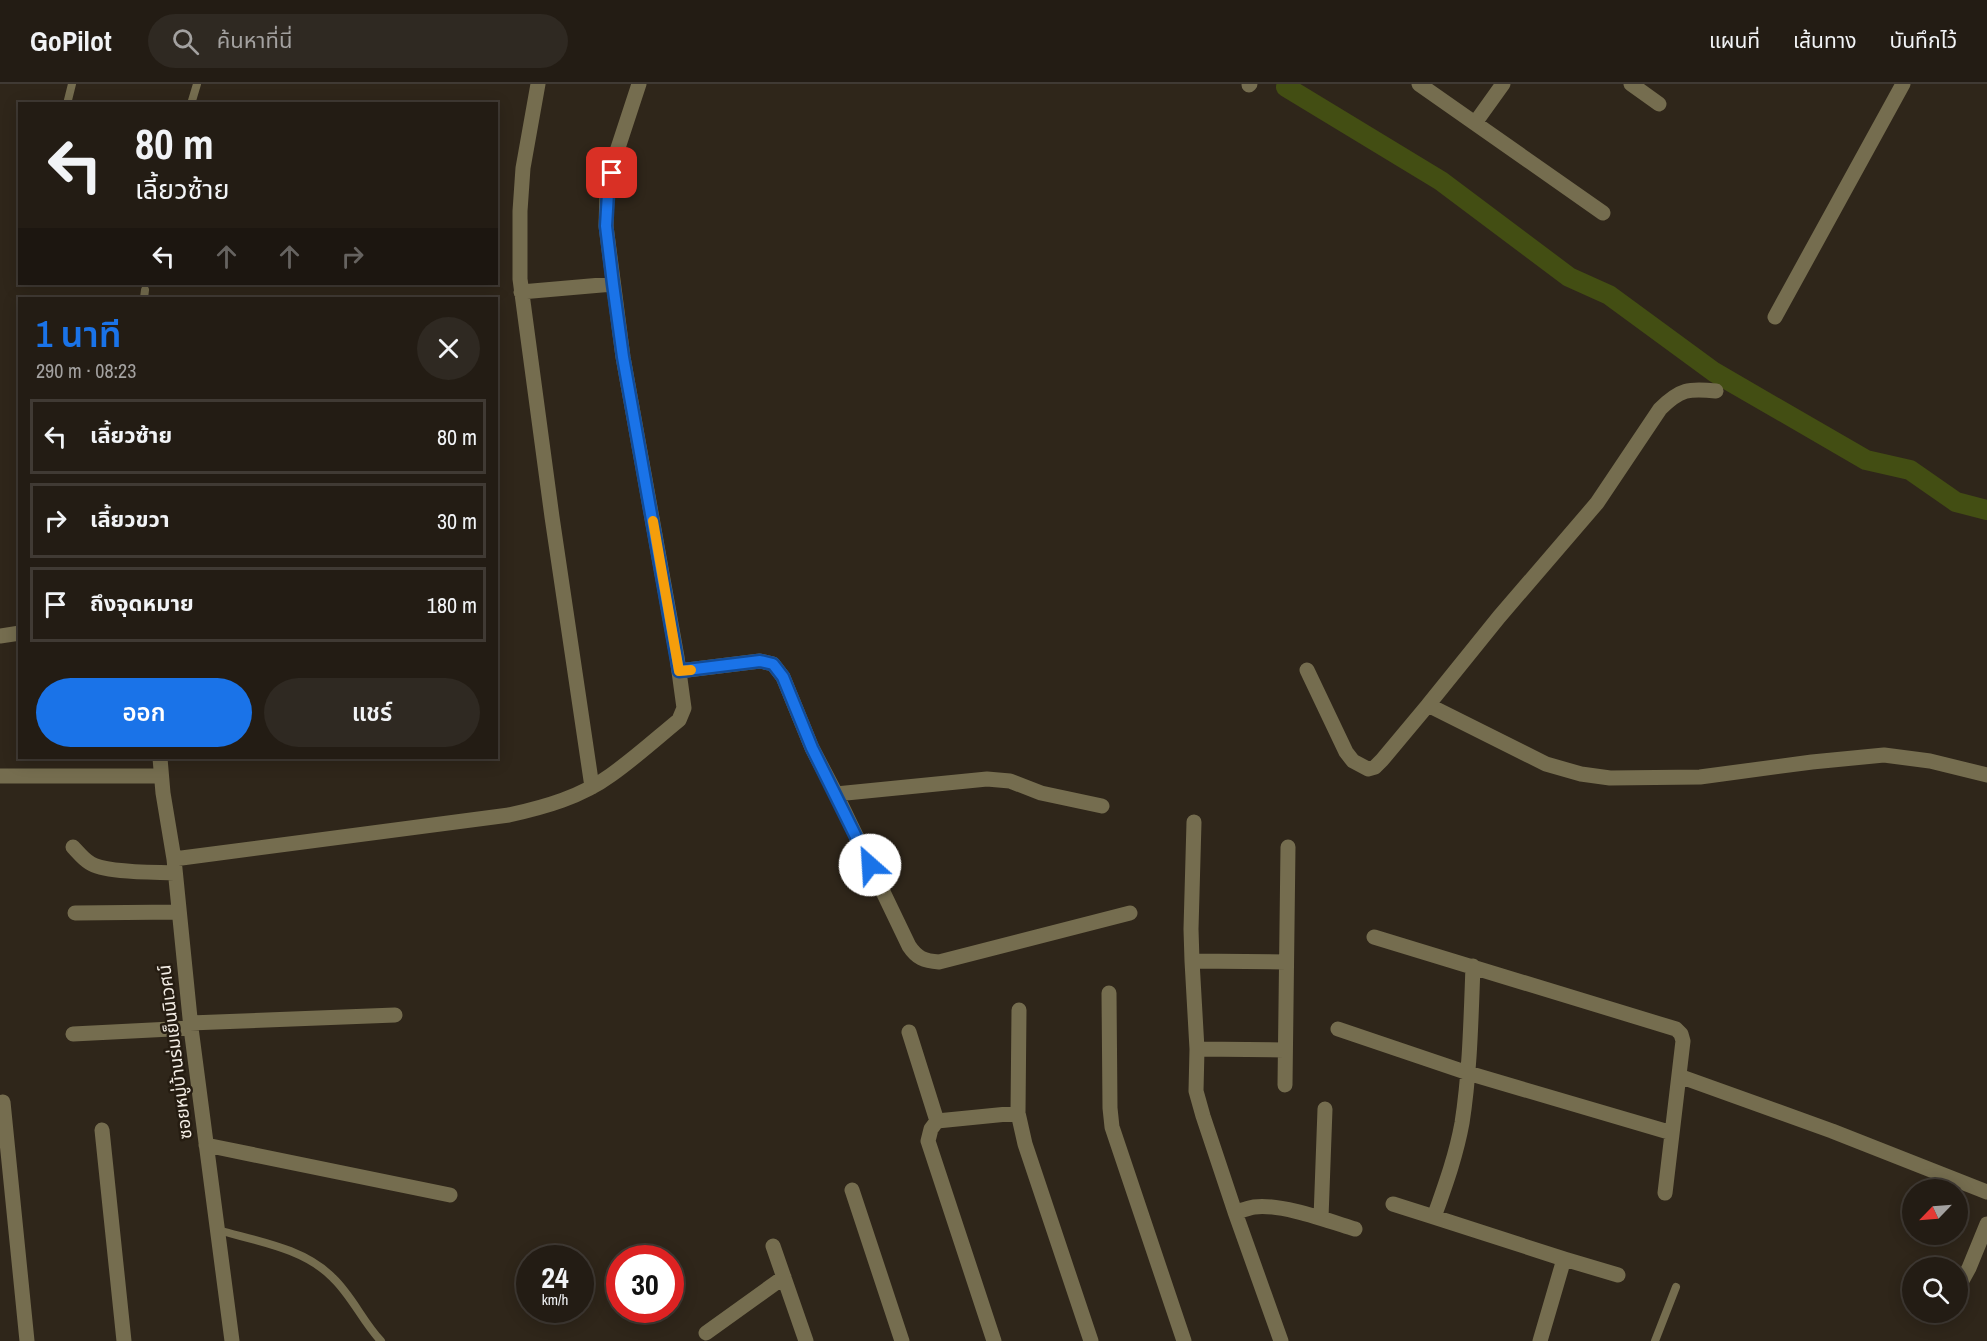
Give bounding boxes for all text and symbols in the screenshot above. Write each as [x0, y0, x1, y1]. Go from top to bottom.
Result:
search box [148, 14, 568, 68]
text: GoPilot [30, 22, 112, 60]
icon: search [169, 25, 202, 58]
text: ค้นหาที่นี่ [217, 25, 292, 55]
text: แผนที่ [1709, 26, 1760, 55]
text: เส้นทาง [1793, 26, 1857, 55]
text: บันทึกไว้ [1890, 26, 1957, 55]
text: 80 m [135, 116, 214, 172]
icon: left [36, 126, 114, 204]
pin [586, 147, 637, 198]
icon: arrive [595, 156, 628, 189]
text: เลี้ยวซ้าย [135, 171, 229, 207]
icon: left [147, 240, 180, 273]
icon: ahead [210, 240, 243, 273]
icon: ahead [273, 240, 306, 273]
icon: right [336, 240, 369, 273]
text: 1 นาที [36, 310, 121, 358]
button: close [417, 317, 480, 380]
text: 290 m · 08:23 [36, 357, 136, 384]
icon: left [39, 420, 72, 453]
text: เลี้ยวซ้าย [90, 420, 172, 450]
text: 80 m [437, 422, 477, 452]
icon: right [39, 504, 72, 537]
text: เลี้ยวขวา [90, 504, 170, 534]
text: 30 m [437, 506, 477, 536]
icon: arrive [39, 588, 72, 621]
text: ถึงจุดหมาย [90, 588, 194, 618]
text: 180 m [427, 590, 477, 620]
button: ออก [36, 678, 252, 747]
button: แชร์ [264, 678, 480, 747]
position arrow [838, 833, 902, 897]
street label: ซอยหมู่บ้านร่มเย็นนิเวศน์ [151, 963, 198, 1141]
north arrow [1902, 1179, 1968, 1245]
map controls [1902, 1179, 1968, 1323]
speed limit sign: 30 [606, 1245, 684, 1323]
text: 24 [541, 1257, 569, 1297]
button: search [1902, 1257, 1968, 1323]
text: km/h [542, 1289, 568, 1310]

